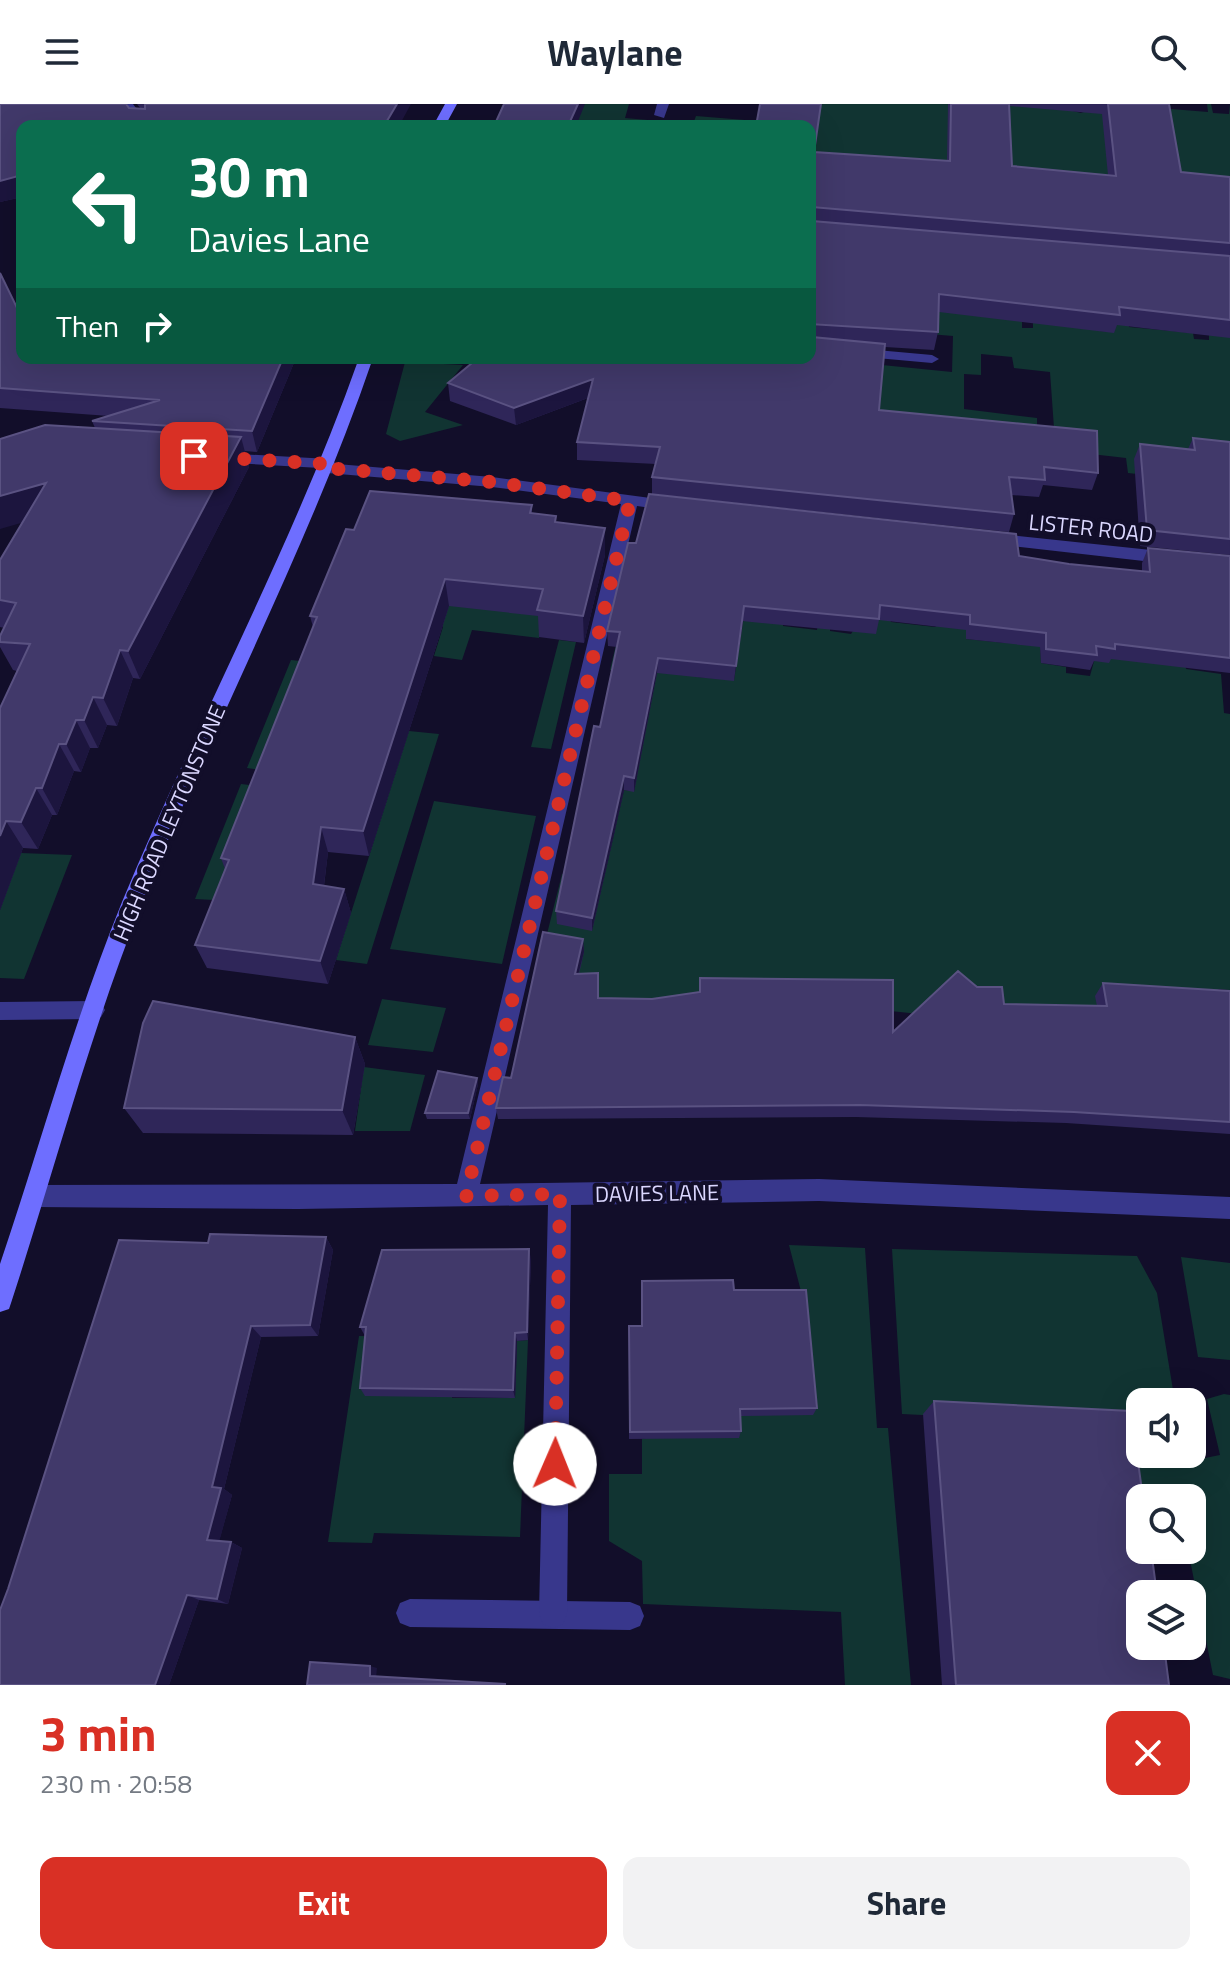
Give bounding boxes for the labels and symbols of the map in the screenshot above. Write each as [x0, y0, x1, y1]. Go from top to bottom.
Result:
pin [160, 422, 228, 490]
street label: LISTER ROAD [1027, 505, 1155, 551]
street label: HIGH ROAD LEYTONSTONE [104, 700, 234, 946]
street label: DAVIES LANE [595, 1175, 719, 1211]
position arrow [513, 1422, 597, 1506]

